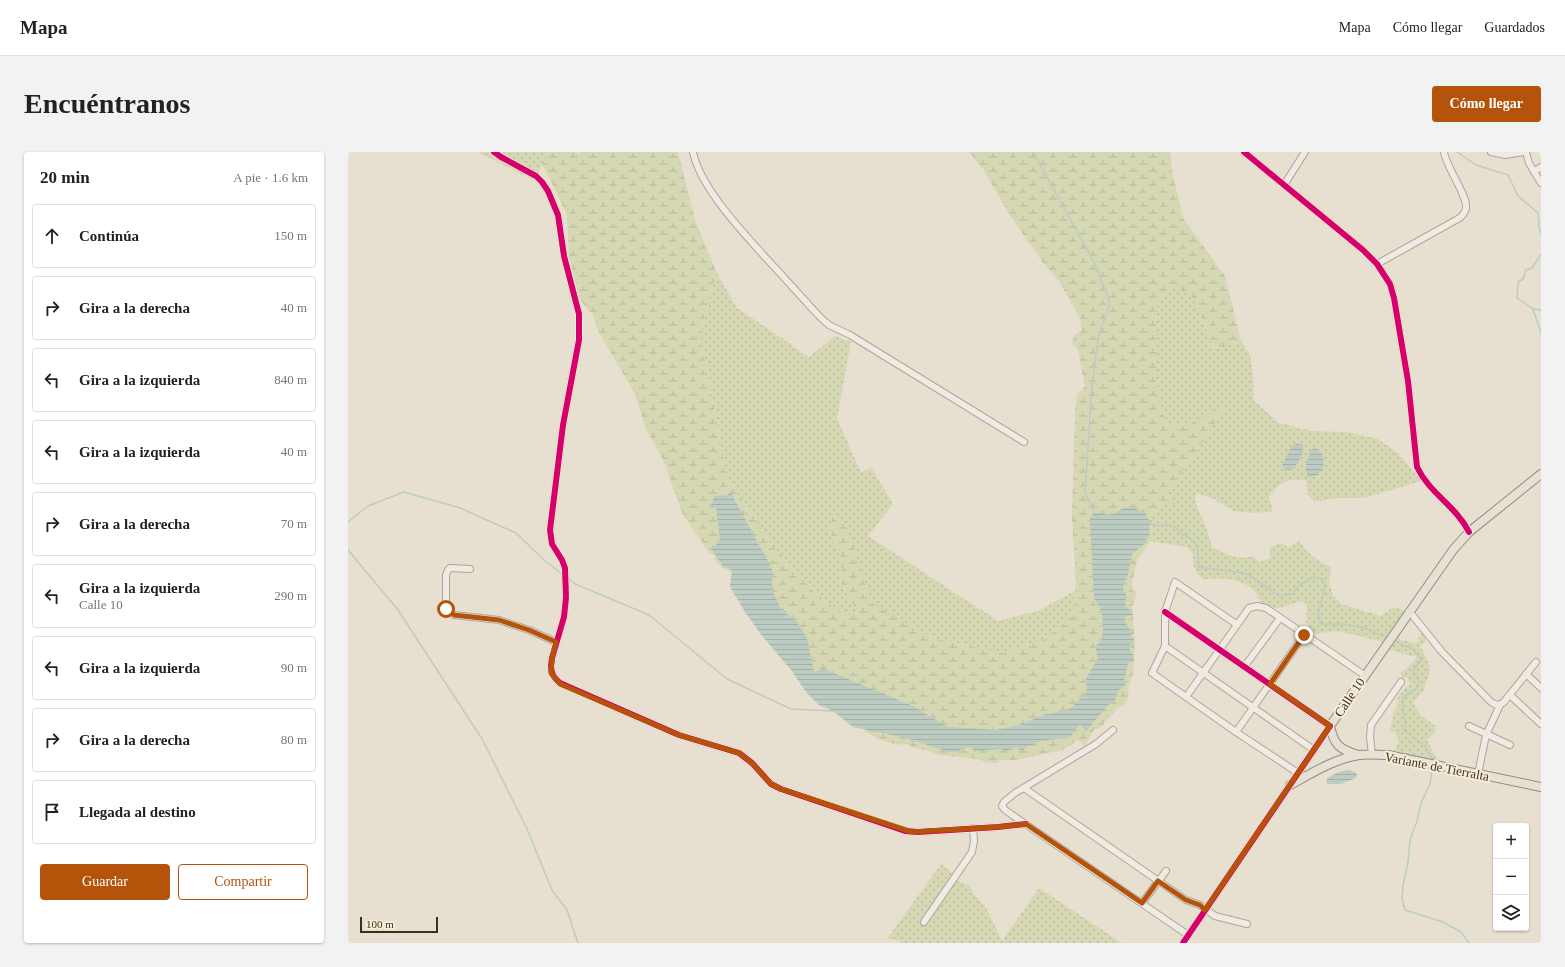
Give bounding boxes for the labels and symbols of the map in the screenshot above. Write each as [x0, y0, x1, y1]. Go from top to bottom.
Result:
route start [437, 600, 455, 618]
route end [1295, 626, 1313, 644]
street label: Calle 10 [1331, 675, 1368, 720]
street label: Variante de Tierralta [1383, 749, 1491, 784]
scale bar [360, 915, 438, 934]

